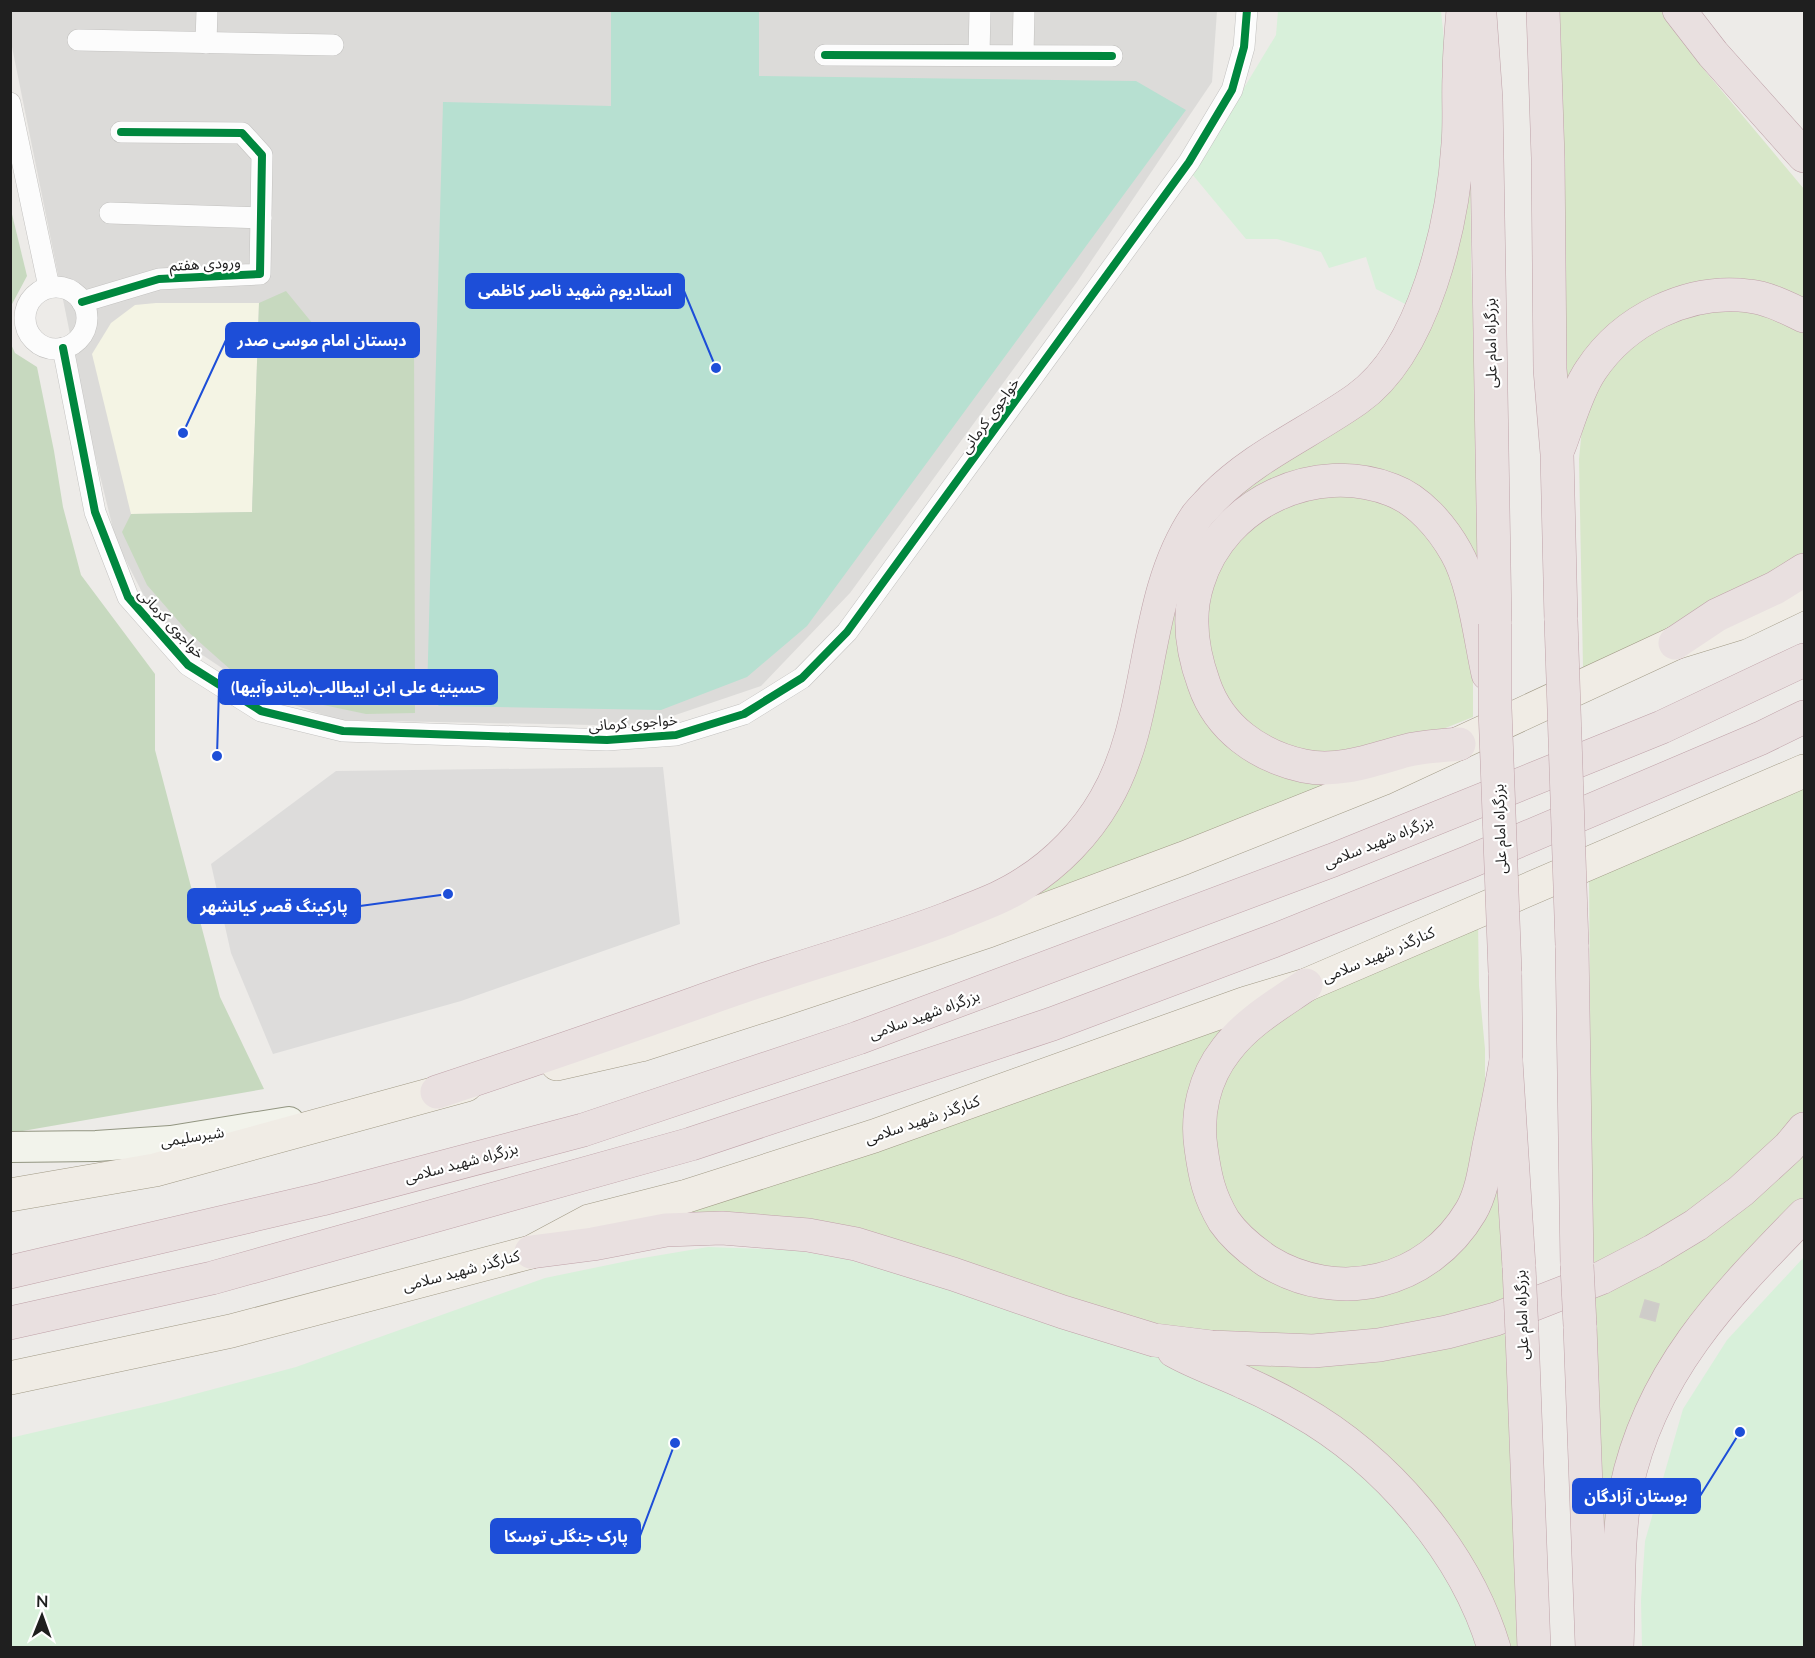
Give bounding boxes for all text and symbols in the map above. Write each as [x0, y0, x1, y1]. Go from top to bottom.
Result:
street label: ورودی هفتم [169, 252, 241, 277]
callout: استادیوم شهید ناصر کاظمی [466, 274, 684, 308]
text: استادیوم شهید ناصر کاظمی [478, 280, 672, 302]
street label: بزرگراه امام علی [1480, 298, 1503, 388]
callout: دبستان امام موسی صدر [226, 323, 419, 357]
text: دبستان امام موسی صدر [236, 330, 407, 352]
street label: خواجوی کرمانی [955, 373, 1023, 457]
street label: خواجوی کرمانی [134, 584, 209, 663]
callout: حسینیه علی ابن ابیطالب(میاندوآبیها) [219, 670, 497, 704]
text: حسینیه علی ابن ابیطالب(میاندوآبیها) [231, 677, 485, 697]
street label: خواجوی کرمانی [588, 710, 678, 735]
street label: بزرگراه امام علی [1488, 784, 1513, 874]
street label: بزرگراه شهید سلامی [1321, 811, 1436, 872]
callout: پارکینگ قصر کیانشهر [188, 889, 360, 923]
text: پارکینگ قصر کیانشهر [199, 896, 348, 917]
street label: کنارگذر شهید سلامی [1319, 922, 1438, 987]
street label: بزرگراه شهید سلامی [866, 986, 982, 1043]
street label: کنارگذر شهید سلامی [862, 1091, 983, 1148]
street label: شیرسلیمی [159, 1122, 226, 1151]
street label: بزرگراه شهید سلامی [402, 1138, 520, 1187]
street label: کنارگذر شهید سلامی [400, 1245, 523, 1295]
street label: بزرگراه امام علی [1510, 1270, 1535, 1360]
callout: بوستان آزادگان [1573, 1479, 1700, 1513]
text: بوستان آزادگان [1584, 1486, 1688, 1506]
callout: پارک جنگلی توسکا [491, 1519, 640, 1553]
text: پارک جنگلی توسکا [504, 1526, 628, 1547]
north arrow [12, 1586, 72, 1646]
text: N [36, 1591, 49, 1610]

